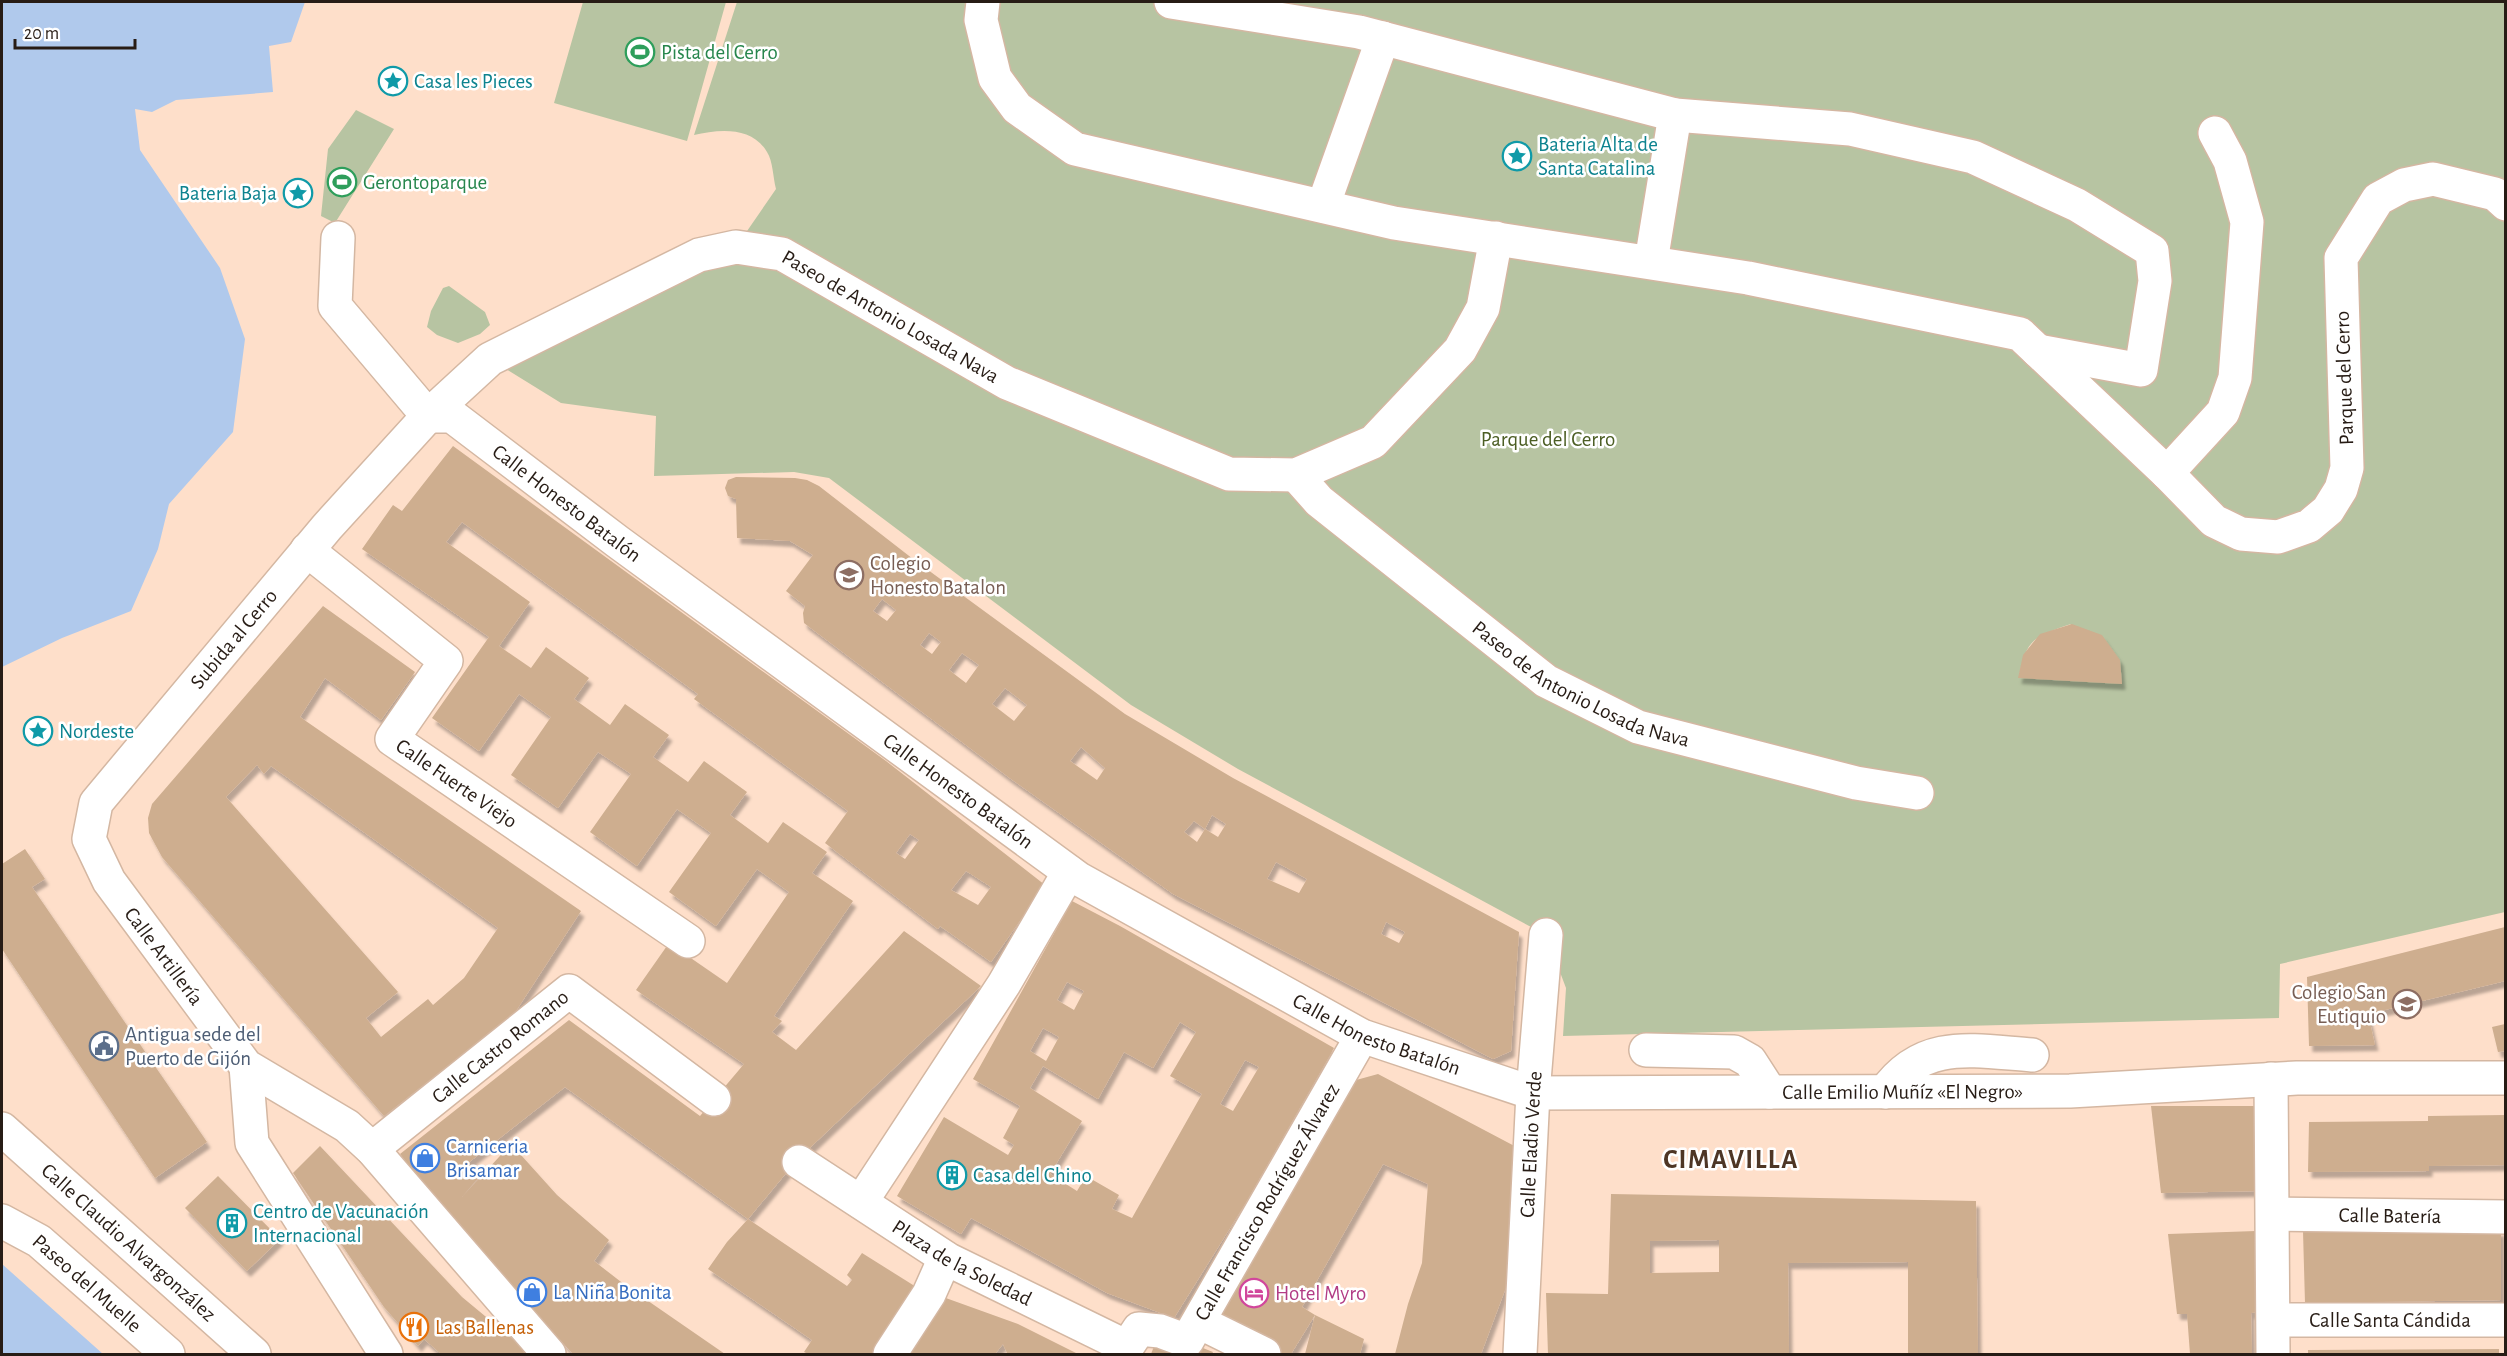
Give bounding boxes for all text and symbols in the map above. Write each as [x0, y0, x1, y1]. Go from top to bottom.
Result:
scale bar [15, 12, 135, 50]
text: 20 m [24, 25, 59, 43]
sports icon: Pista del Cerro [624, 36, 656, 68]
place label: Pista del Cerro [661, 42, 778, 63]
place icon: Casa les Pieces [377, 65, 409, 97]
place label: Casa les Pieces [414, 71, 533, 92]
place label: Bateria Alta de Santa Catalina [1538, 134, 1658, 179]
place icon: Bateria Alta de Santa Catalina [1501, 140, 1533, 172]
sports icon: Gerontoparque [326, 166, 358, 198]
place label: Gerontoparque [363, 172, 487, 193]
place icon: Bateria Baja [282, 177, 314, 209]
place label: Bateria Baja [179, 183, 277, 204]
street label: Paseo de Antonio Losada Nava [778, 246, 1003, 387]
street label: Parque del Cerro [2332, 310, 2357, 446]
park label: Parque del Cerro [1481, 429, 1615, 450]
street label: Calle Honesto Batalón [488, 441, 645, 566]
place label: Colegio Honesto Batalon [870, 553, 1006, 598]
school or university icon: Colegio Honesto Batalon [833, 559, 865, 591]
street label: Subida al Cerro [186, 585, 281, 693]
street label: Paseo de Antonio Losada Nava [1468, 617, 1692, 751]
place icon: Nordeste [22, 715, 54, 747]
place label: Nordeste [59, 721, 134, 742]
street label: Calle Honesto Batalón [879, 730, 1037, 853]
street label: Calle Fuerte Viejo [392, 735, 521, 832]
street label: Calle Artillería [120, 904, 207, 1009]
place label: Colegio San Eutiquio [2292, 982, 2386, 1027]
street label: Calle Castro Romano [428, 986, 572, 1108]
school or university icon: Colegio San Eutiquio [2391, 988, 2423, 1020]
street label: Calle Honesto Batalón [1289, 990, 1463, 1079]
place label: Antigua sede del Puerto de Gijón [125, 1024, 261, 1069]
public building icon: Antigua sede del Puerto de Gijón [88, 1030, 120, 1062]
street label: Calle Eladio Verde [1517, 1070, 1546, 1218]
street label: Calle Francisco Rodríguez Álvarez [1191, 1080, 1343, 1324]
street label: Calle Emilio Muñíz «El Negro» [1782, 1081, 2023, 1103]
place label: Carniceria Brisamar [446, 1136, 529, 1181]
shop icon: Carniceria Brisamar [409, 1142, 441, 1174]
district label: CIMAVILLA [1663, 1146, 1799, 1173]
building icon: Casa del Chino [936, 1159, 968, 1191]
street label: Calle Claudio Alvargonzález [37, 1160, 220, 1326]
place label: Casa del Chino [973, 1165, 1092, 1186]
place label: Centro de Vacunación Internacional [253, 1201, 429, 1246]
street label: Calle Batería [2338, 1205, 2442, 1227]
building icon: Centro de Vacunación Internacional [216, 1207, 248, 1239]
street label: Plaza de la Soledad [888, 1216, 1035, 1310]
street label: Paseo del Muelle [28, 1230, 145, 1337]
shop icon: La Niña Bonita [516, 1276, 548, 1308]
hotel icon: Hotel Myro [1238, 1277, 1270, 1309]
place label: La Niña Bonita [553, 1282, 672, 1303]
place label: Hotel Myro [1275, 1283, 1366, 1304]
street label: Calle Santa Cándida [2309, 1310, 2471, 1331]
restaurant icon: Las Ballenas [398, 1311, 430, 1343]
place label: Las Ballenas [435, 1317, 534, 1338]

